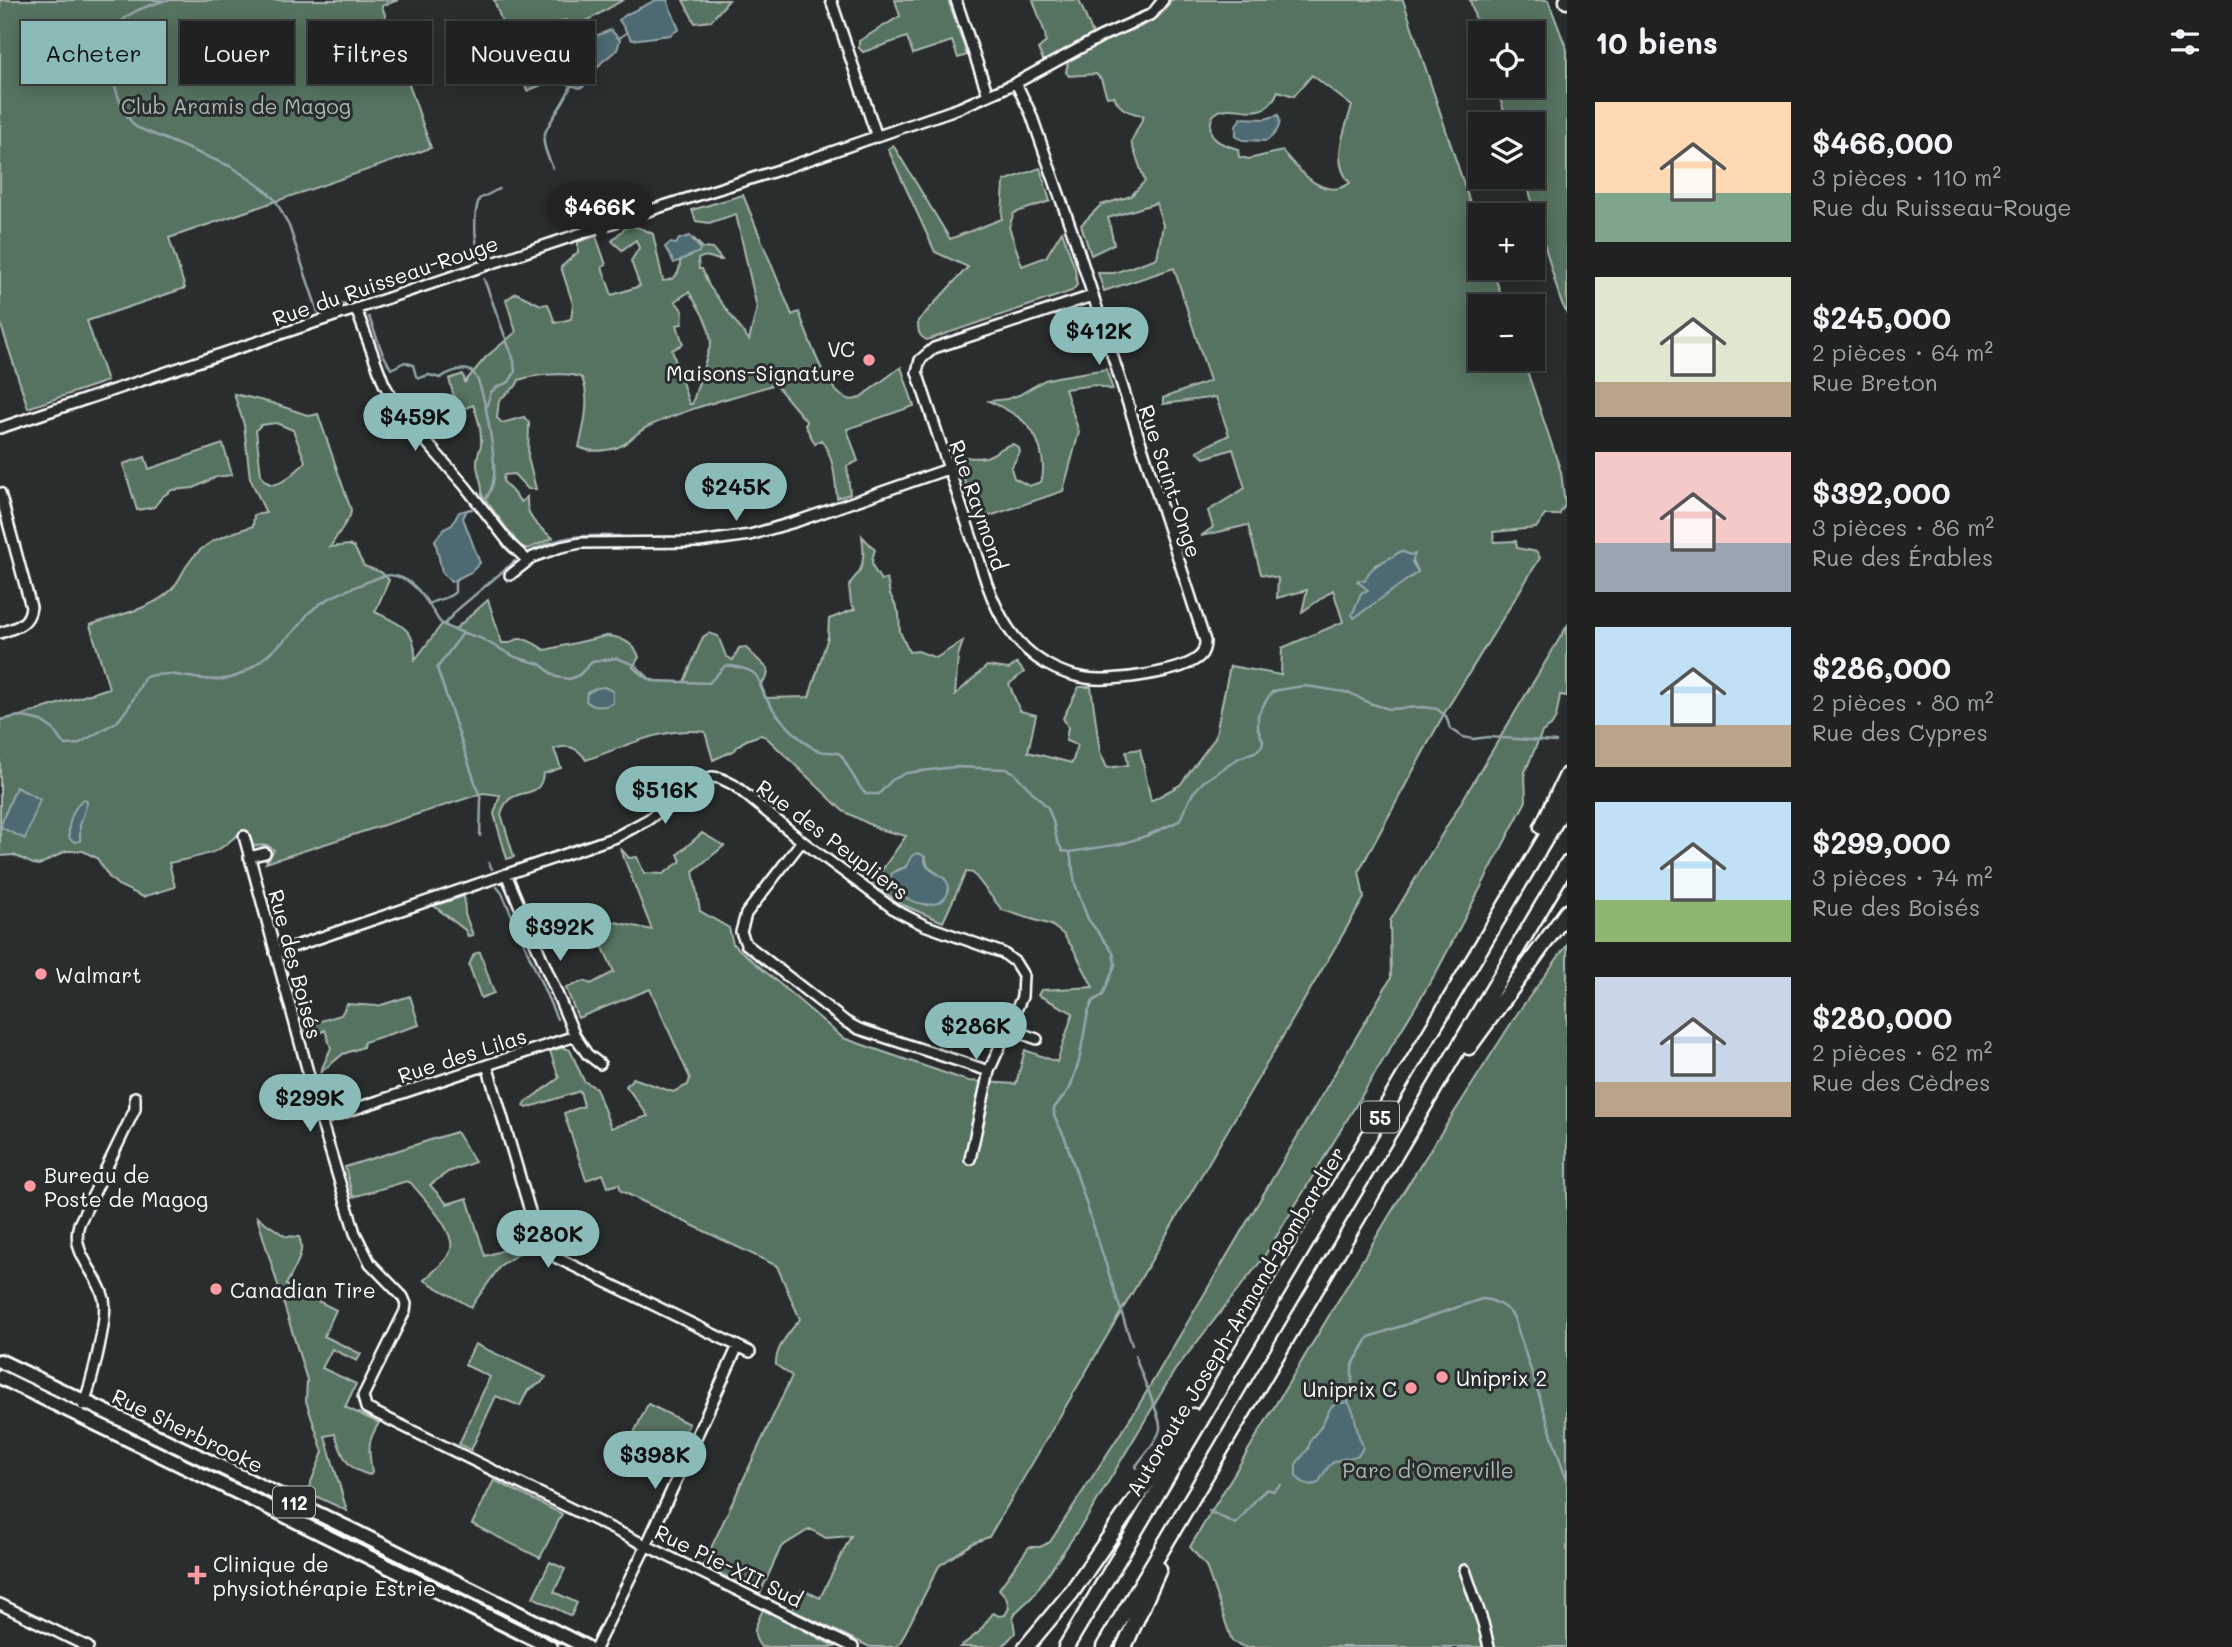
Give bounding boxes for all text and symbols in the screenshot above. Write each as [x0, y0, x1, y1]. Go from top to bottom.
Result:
chip: Acheter [21, 21, 166, 84]
chip: Louer [180, 21, 294, 84]
chip: Filtres [308, 21, 432, 84]
chip: Nouveau [446, 21, 595, 84]
map controls [1468, 21, 1545, 371]
button: locate [1468, 21, 1545, 98]
text: 10 biens [1595, 22, 1718, 62]
icon: filters [2166, 23, 2204, 61]
park label: Club Aramis de Magog [121, 92, 351, 119]
button: layers [1468, 112, 1545, 189]
text: $466,000 [1812, 122, 1953, 162]
icon: home [1651, 130, 1735, 214]
text: 3 pièces · 110 m² [1812, 162, 2001, 192]
pin: $466K [551, 184, 649, 243]
text: $466K [564, 191, 636, 221]
text: Rue du Ruisseau-Rouge [1812, 192, 2072, 222]
button: + [1468, 203, 1545, 280]
street label: Rue du Ruisseau-Rouge [269, 229, 501, 331]
button: − [1468, 294, 1545, 371]
text: $245,000 [1812, 297, 1951, 337]
icon: home [1651, 305, 1735, 389]
pin: $412K [1050, 308, 1148, 367]
text: $412K [1066, 315, 1132, 345]
place label: VC Maisons-Signature [666, 335, 855, 386]
text: 2 pièces · 64 m² [1812, 337, 1993, 367]
marker: VC Maisons-Signature [861, 352, 877, 368]
text: Rue Breton [1812, 367, 1938, 397]
pin: $459K [366, 393, 464, 453]
text: $459K [379, 401, 451, 431]
street label: Rue Saint-Onge [1134, 401, 1208, 561]
street label: Rue Raymond [944, 436, 1014, 574]
pin: $245K [687, 463, 785, 523]
text: $245K [701, 471, 771, 501]
text: $392,000 [1812, 472, 1950, 512]
icon: home [1651, 480, 1735, 564]
text: 3 pièces · 86 m² [1812, 512, 1994, 542]
text: Rue des Érables [1812, 542, 1993, 572]
text: $286,000 [1812, 647, 1951, 687]
icon: home [1651, 655, 1735, 739]
text: 2 pièces · 80 m² [1812, 687, 1994, 717]
text: Rue des Cypres [1812, 717, 1988, 747]
pin: $516K [616, 766, 714, 826]
street label: Rue des Peupliers [752, 773, 914, 905]
text: $516K [632, 774, 698, 804]
text: $299,000 [1812, 822, 1950, 862]
icon: home [1651, 830, 1735, 914]
text: 3 pièces · 74 m² [1812, 862, 1993, 892]
street label: Rue des Boisés [263, 886, 329, 1042]
text: Rue des Boisés [1812, 892, 1980, 922]
pin: $392K [511, 904, 609, 963]
text: $392K [525, 911, 595, 941]
place label: Walmart [55, 961, 141, 988]
marker: Walmart [33, 966, 49, 982]
text: $280,000 [1812, 997, 1952, 1037]
pin: $286K [927, 1002, 1025, 1062]
icon: home [1651, 1005, 1735, 1089]
text: $286K [941, 1010, 1011, 1040]
street label: Rue des Lilas [394, 1021, 530, 1089]
text: 2 pièces · 62 m² [1812, 1037, 1992, 1067]
text: Rue des Cèdres [1812, 1067, 1990, 1097]
pin: $299K [261, 1074, 359, 1134]
text: $299K [275, 1082, 345, 1112]
road number: 55 [1361, 1102, 1399, 1133]
street label: Autoroute Joseph-Armand-Bombardier [1120, 1141, 1350, 1501]
place label: Bureau de Poste de Magog [44, 1161, 208, 1212]
marker: Bureau de Poste de Magog [22, 1178, 38, 1194]
pin: $280K [499, 1210, 597, 1270]
text: $280K [512, 1218, 584, 1248]
place label: Canadian Tire [230, 1276, 376, 1303]
marker: Canadian Tire [208, 1281, 224, 1297]
place label: Uniprix 2 [1456, 1364, 1547, 1391]
marker: Uniprix 2 [1434, 1369, 1450, 1385]
place label: Uniprix C [1303, 1375, 1397, 1402]
marker: Uniprix C [1403, 1380, 1419, 1396]
street label: Rue Sherbrooke [108, 1382, 268, 1478]
pin: $398K [606, 1432, 704, 1491]
text: $398K [619, 1439, 691, 1469]
park label: Parc d'Omerville [1342, 1456, 1514, 1483]
road number: 112 [273, 1486, 315, 1518]
street label: Rue Pie-XII Sud [651, 1517, 807, 1613]
place label: Clinique de physiothérapie Estrie [213, 1550, 436, 1601]
marker: Clinique de physiothérapie Estrie [187, 1565, 207, 1585]

